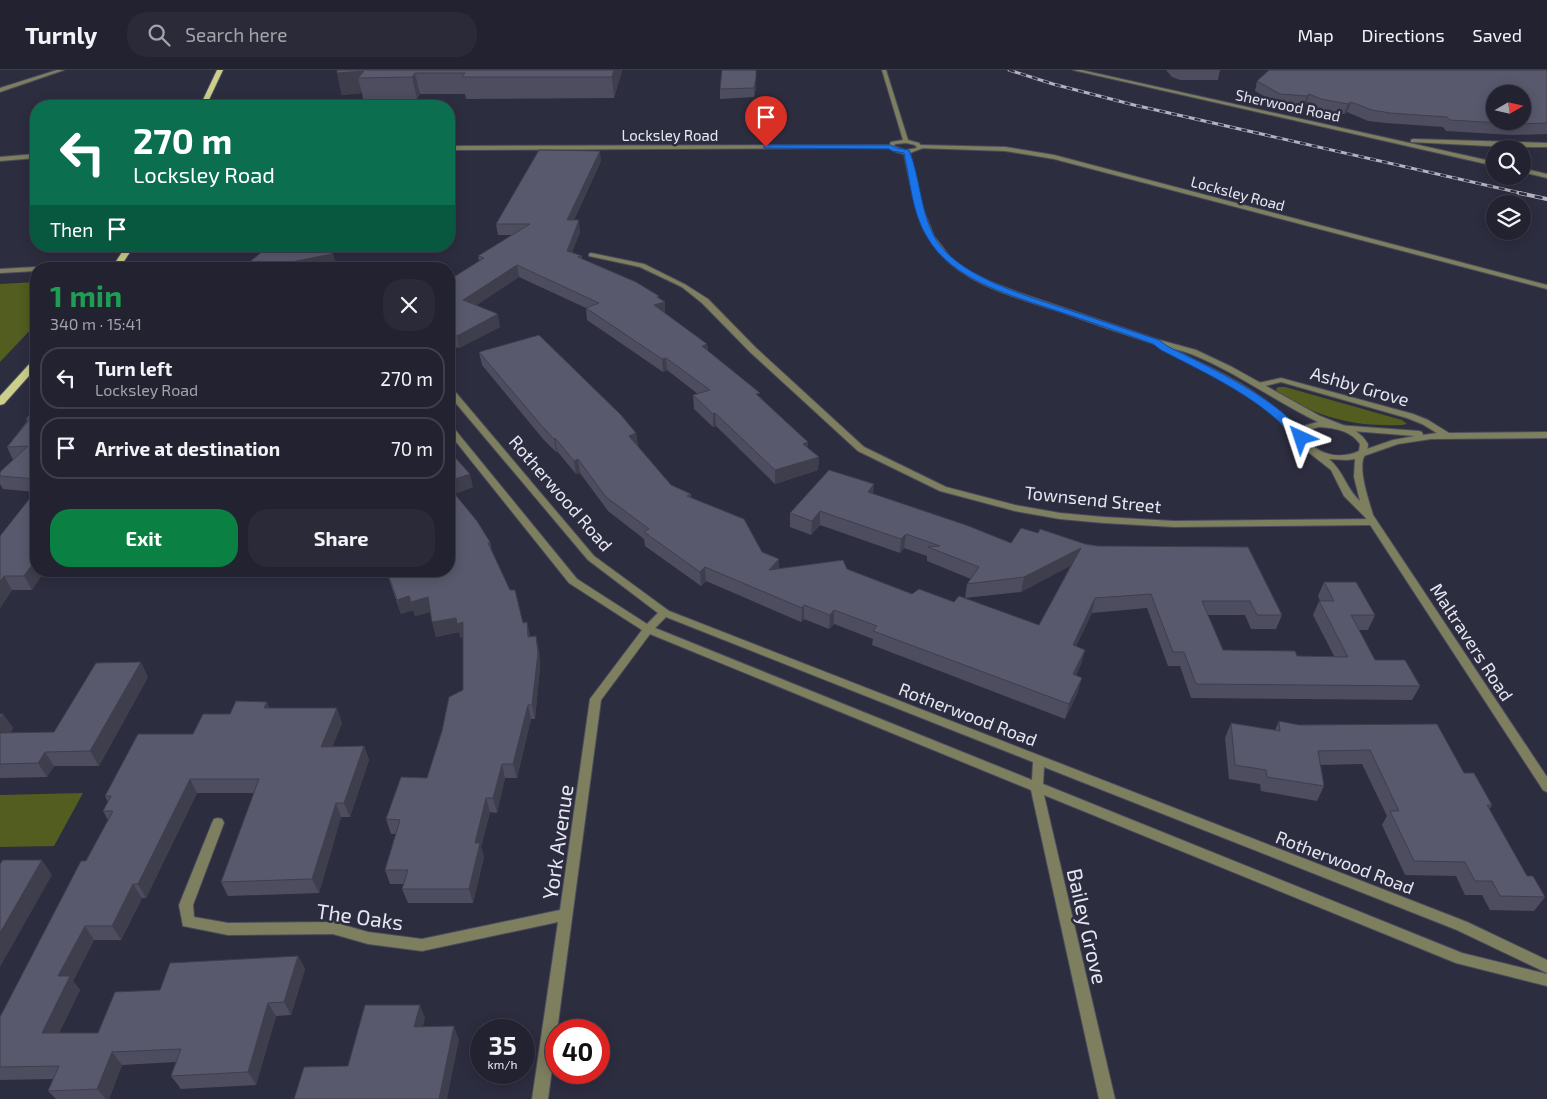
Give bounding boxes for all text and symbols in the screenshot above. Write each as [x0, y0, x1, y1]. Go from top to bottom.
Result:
search box [127, 12, 477, 57]
text: Turnly [25, 20, 97, 49]
icon: search [145, 21, 173, 49]
text: Search here [185, 23, 287, 46]
text: Map [1297, 24, 1334, 46]
text: Directions [1362, 24, 1445, 46]
text: Saved [1473, 24, 1522, 46]
street label: Sherwood Road [1234, 85, 1342, 125]
north arrow [1486, 85, 1531, 130]
map controls [1486, 85, 1531, 240]
pin [745, 96, 787, 147]
icon: arrive [752, 103, 780, 131]
text: 270 m [133, 119, 232, 161]
icon: left [50, 120, 115, 185]
street label: Locksley Road [622, 126, 718, 144]
button: search [1486, 140, 1531, 185]
text: Locksley Road [133, 161, 275, 187]
street label: Locksley Road [1189, 172, 1287, 214]
button: layers [1486, 195, 1531, 240]
icon: arrive [103, 215, 131, 243]
text: Then [50, 218, 93, 241]
text: 1 min [50, 277, 122, 313]
button: close [383, 279, 435, 331]
text: 340 m · 15:41 [50, 314, 142, 333]
text: Turn left [95, 357, 172, 380]
street label: Ashby Grove [1308, 361, 1412, 411]
icon: left [52, 364, 80, 392]
text: 270 m [380, 367, 433, 390]
text: Locksley Road [95, 380, 198, 399]
position arrow [1274, 411, 1326, 463]
street label: Rotherwood Road [505, 431, 617, 555]
icon: arrive [52, 434, 80, 462]
text: Arrive at destination [95, 437, 280, 460]
text: 70 m [391, 437, 433, 460]
street label: Townsend Street [1023, 481, 1163, 517]
button: Exit [50, 509, 238, 567]
button: Share [248, 509, 435, 567]
street label: Maltravers Road [1426, 579, 1518, 705]
street label: Rotherwood Road [896, 677, 1040, 751]
street label: York Avenue [537, 783, 577, 901]
street label: Rotherwood Road [1273, 825, 1417, 899]
street label: Bailey Grove [1063, 866, 1113, 986]
street label: The Oaks [315, 898, 405, 934]
speed limit sign: 40 [545, 1019, 610, 1084]
text: 35 [489, 1030, 516, 1060]
text: km/h [488, 1057, 517, 1071]

